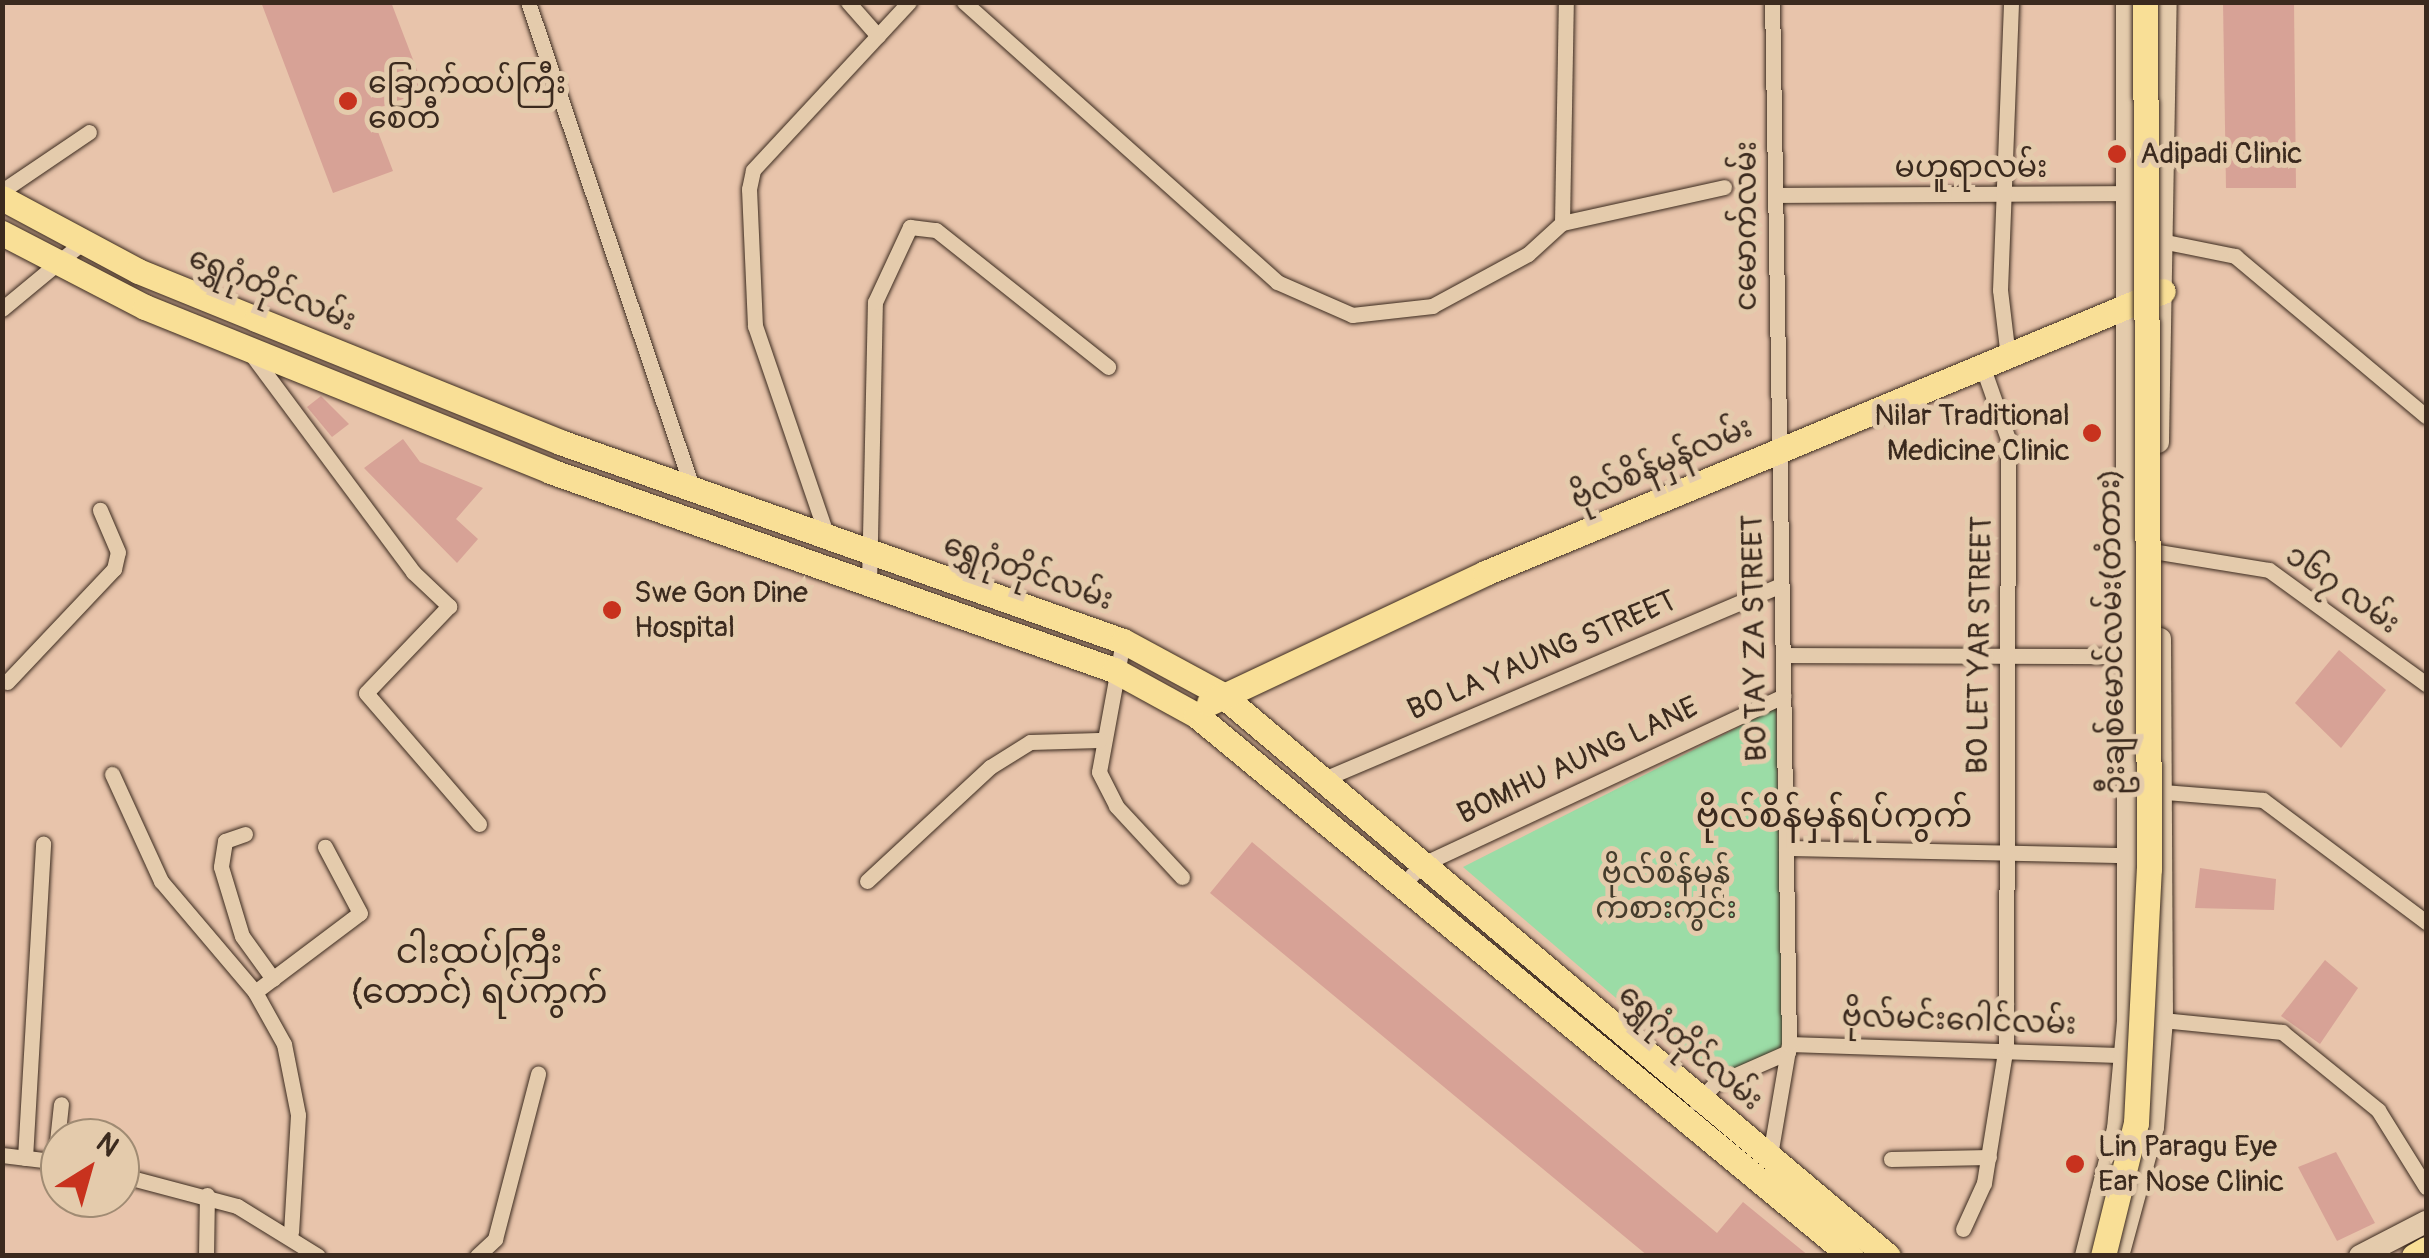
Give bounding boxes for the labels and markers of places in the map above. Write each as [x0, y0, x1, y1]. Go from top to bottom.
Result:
place label: ခြောက်ထပ်ကြီး စေတီ [368, 66, 566, 136]
marker: ခြောက်ထပ်ကြီး စေတီ [337, 90, 359, 112]
place label: Adipadi Clinic [2140, 136, 2302, 172]
marker: Adipadi Clinic [2104, 141, 2130, 167]
place label: Nilar Traditional Medicine Clinic [1874, 398, 2070, 468]
marker: Nilar Traditional Medicine Clinic [2079, 420, 2105, 446]
place label: Swe Gon Dine Hospital [634, 575, 808, 646]
marker: Swe Gon Dine Hospital [599, 597, 625, 623]
place label: Lin Paragu Eye Ear Nose Clinic [2098, 1129, 2284, 1200]
marker: Lin Paragu Eye Ear Nose Clinic [2062, 1151, 2088, 1177]

